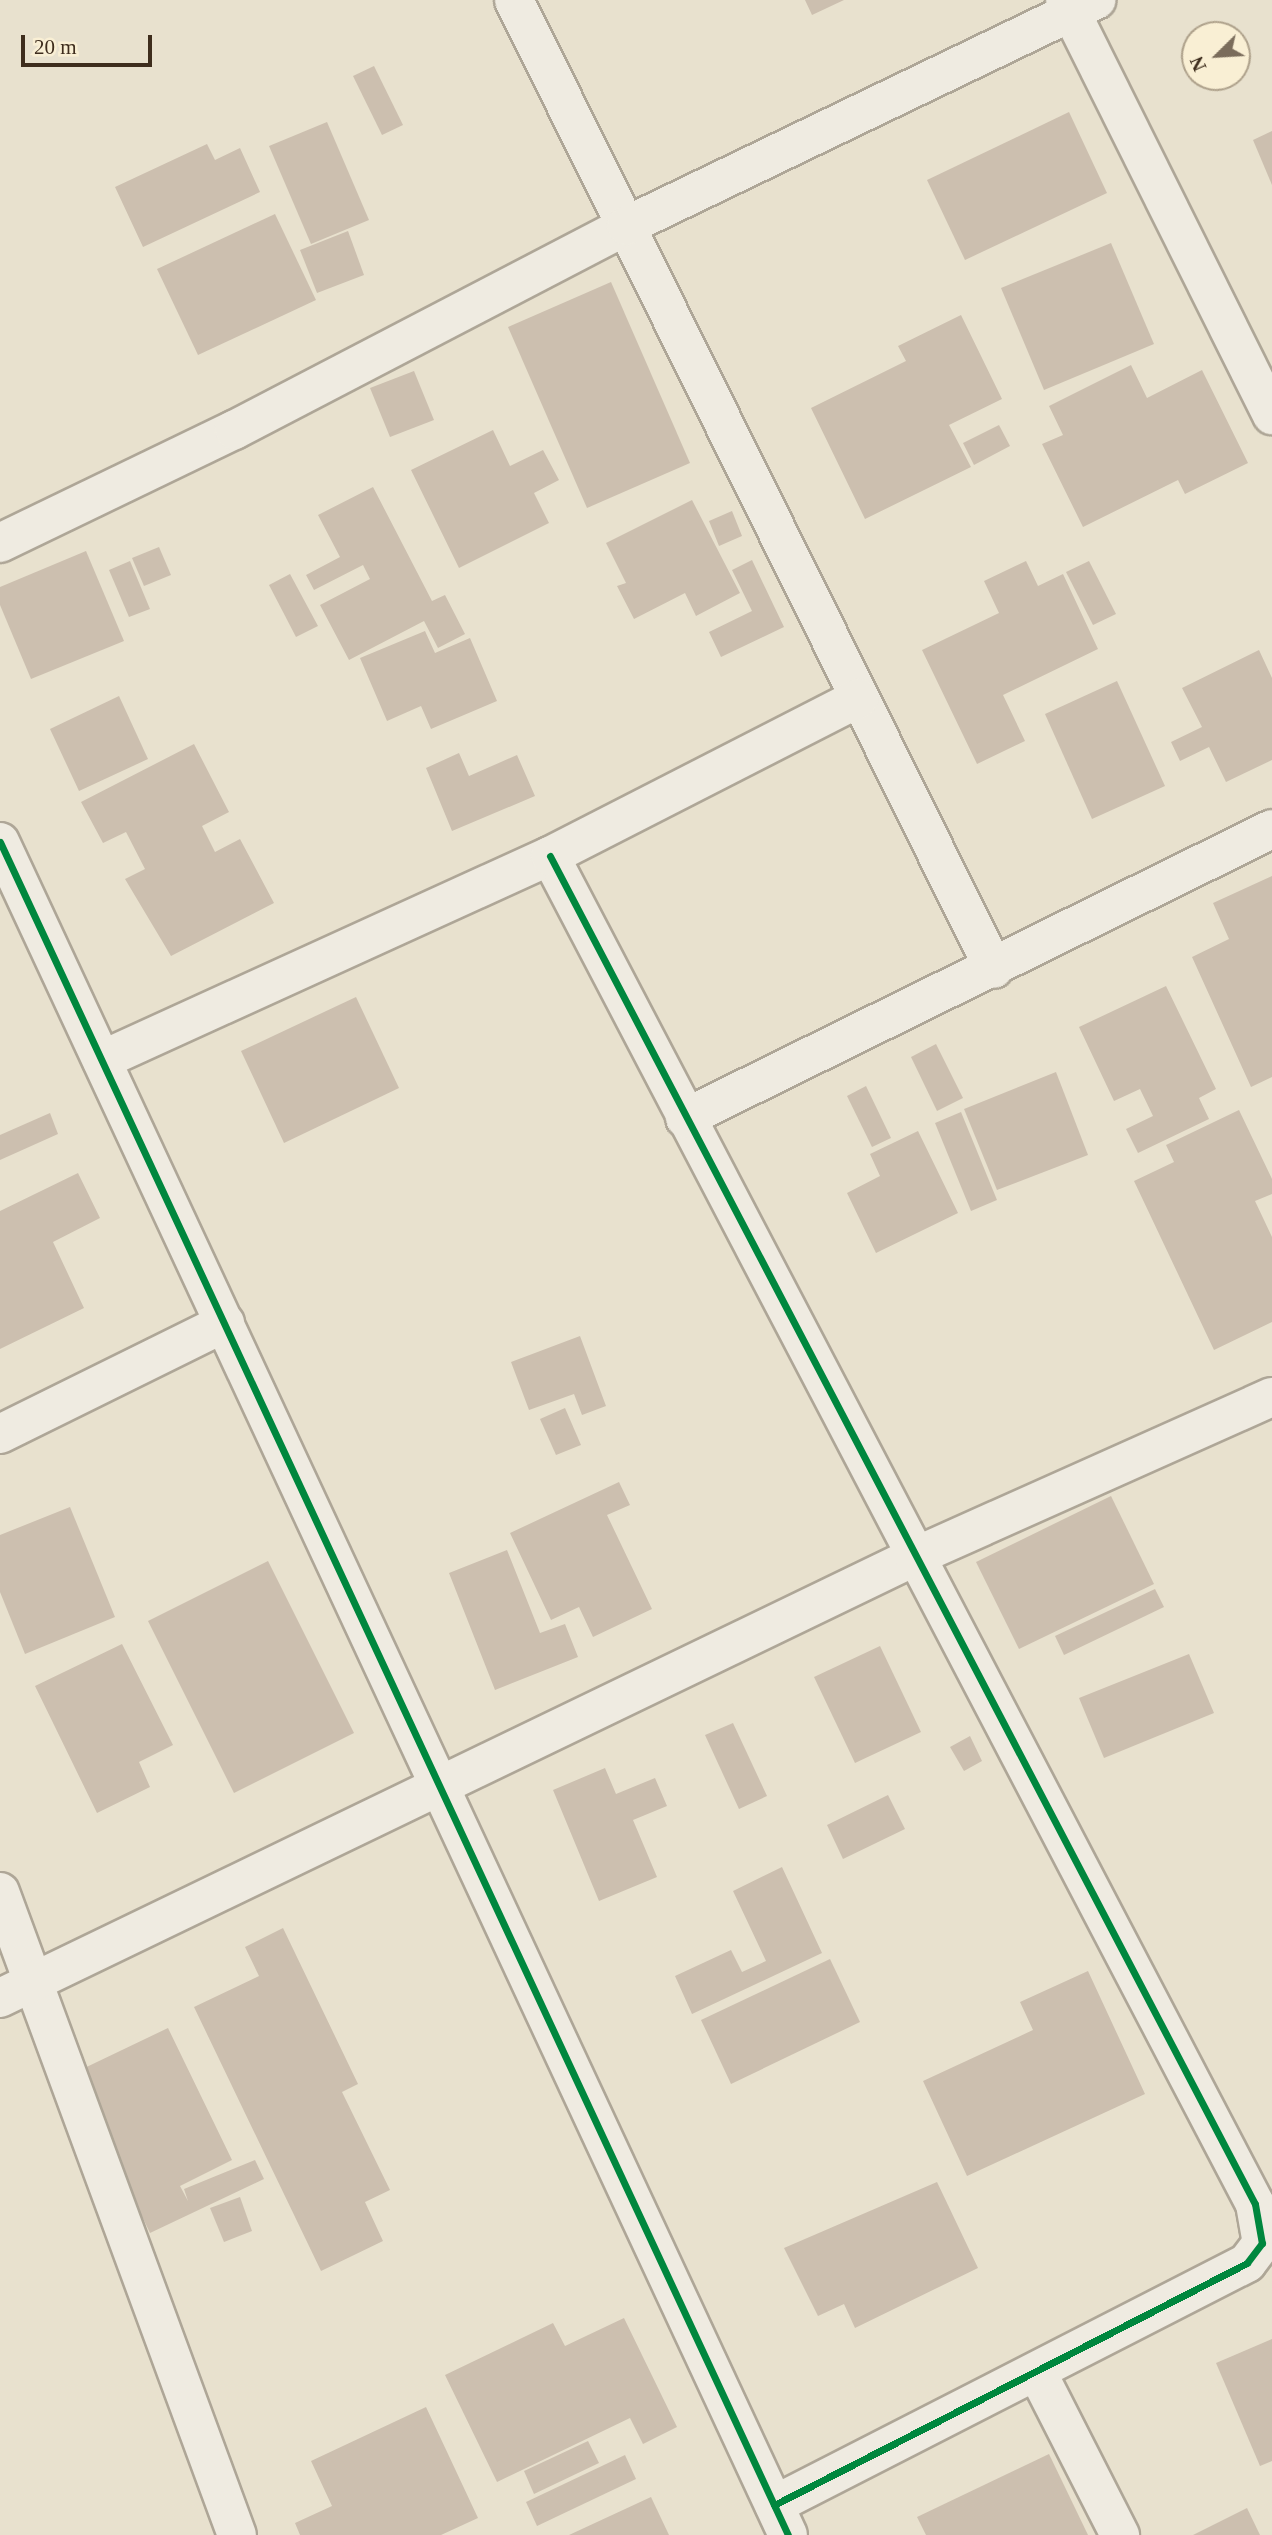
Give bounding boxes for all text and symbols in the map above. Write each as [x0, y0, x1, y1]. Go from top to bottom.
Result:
scale bar [24, 21, 156, 65]
north arrow [1181, 21, 1251, 91]
text: 20 m [34, 35, 77, 59]
text: N [1186, 53, 1211, 74]

